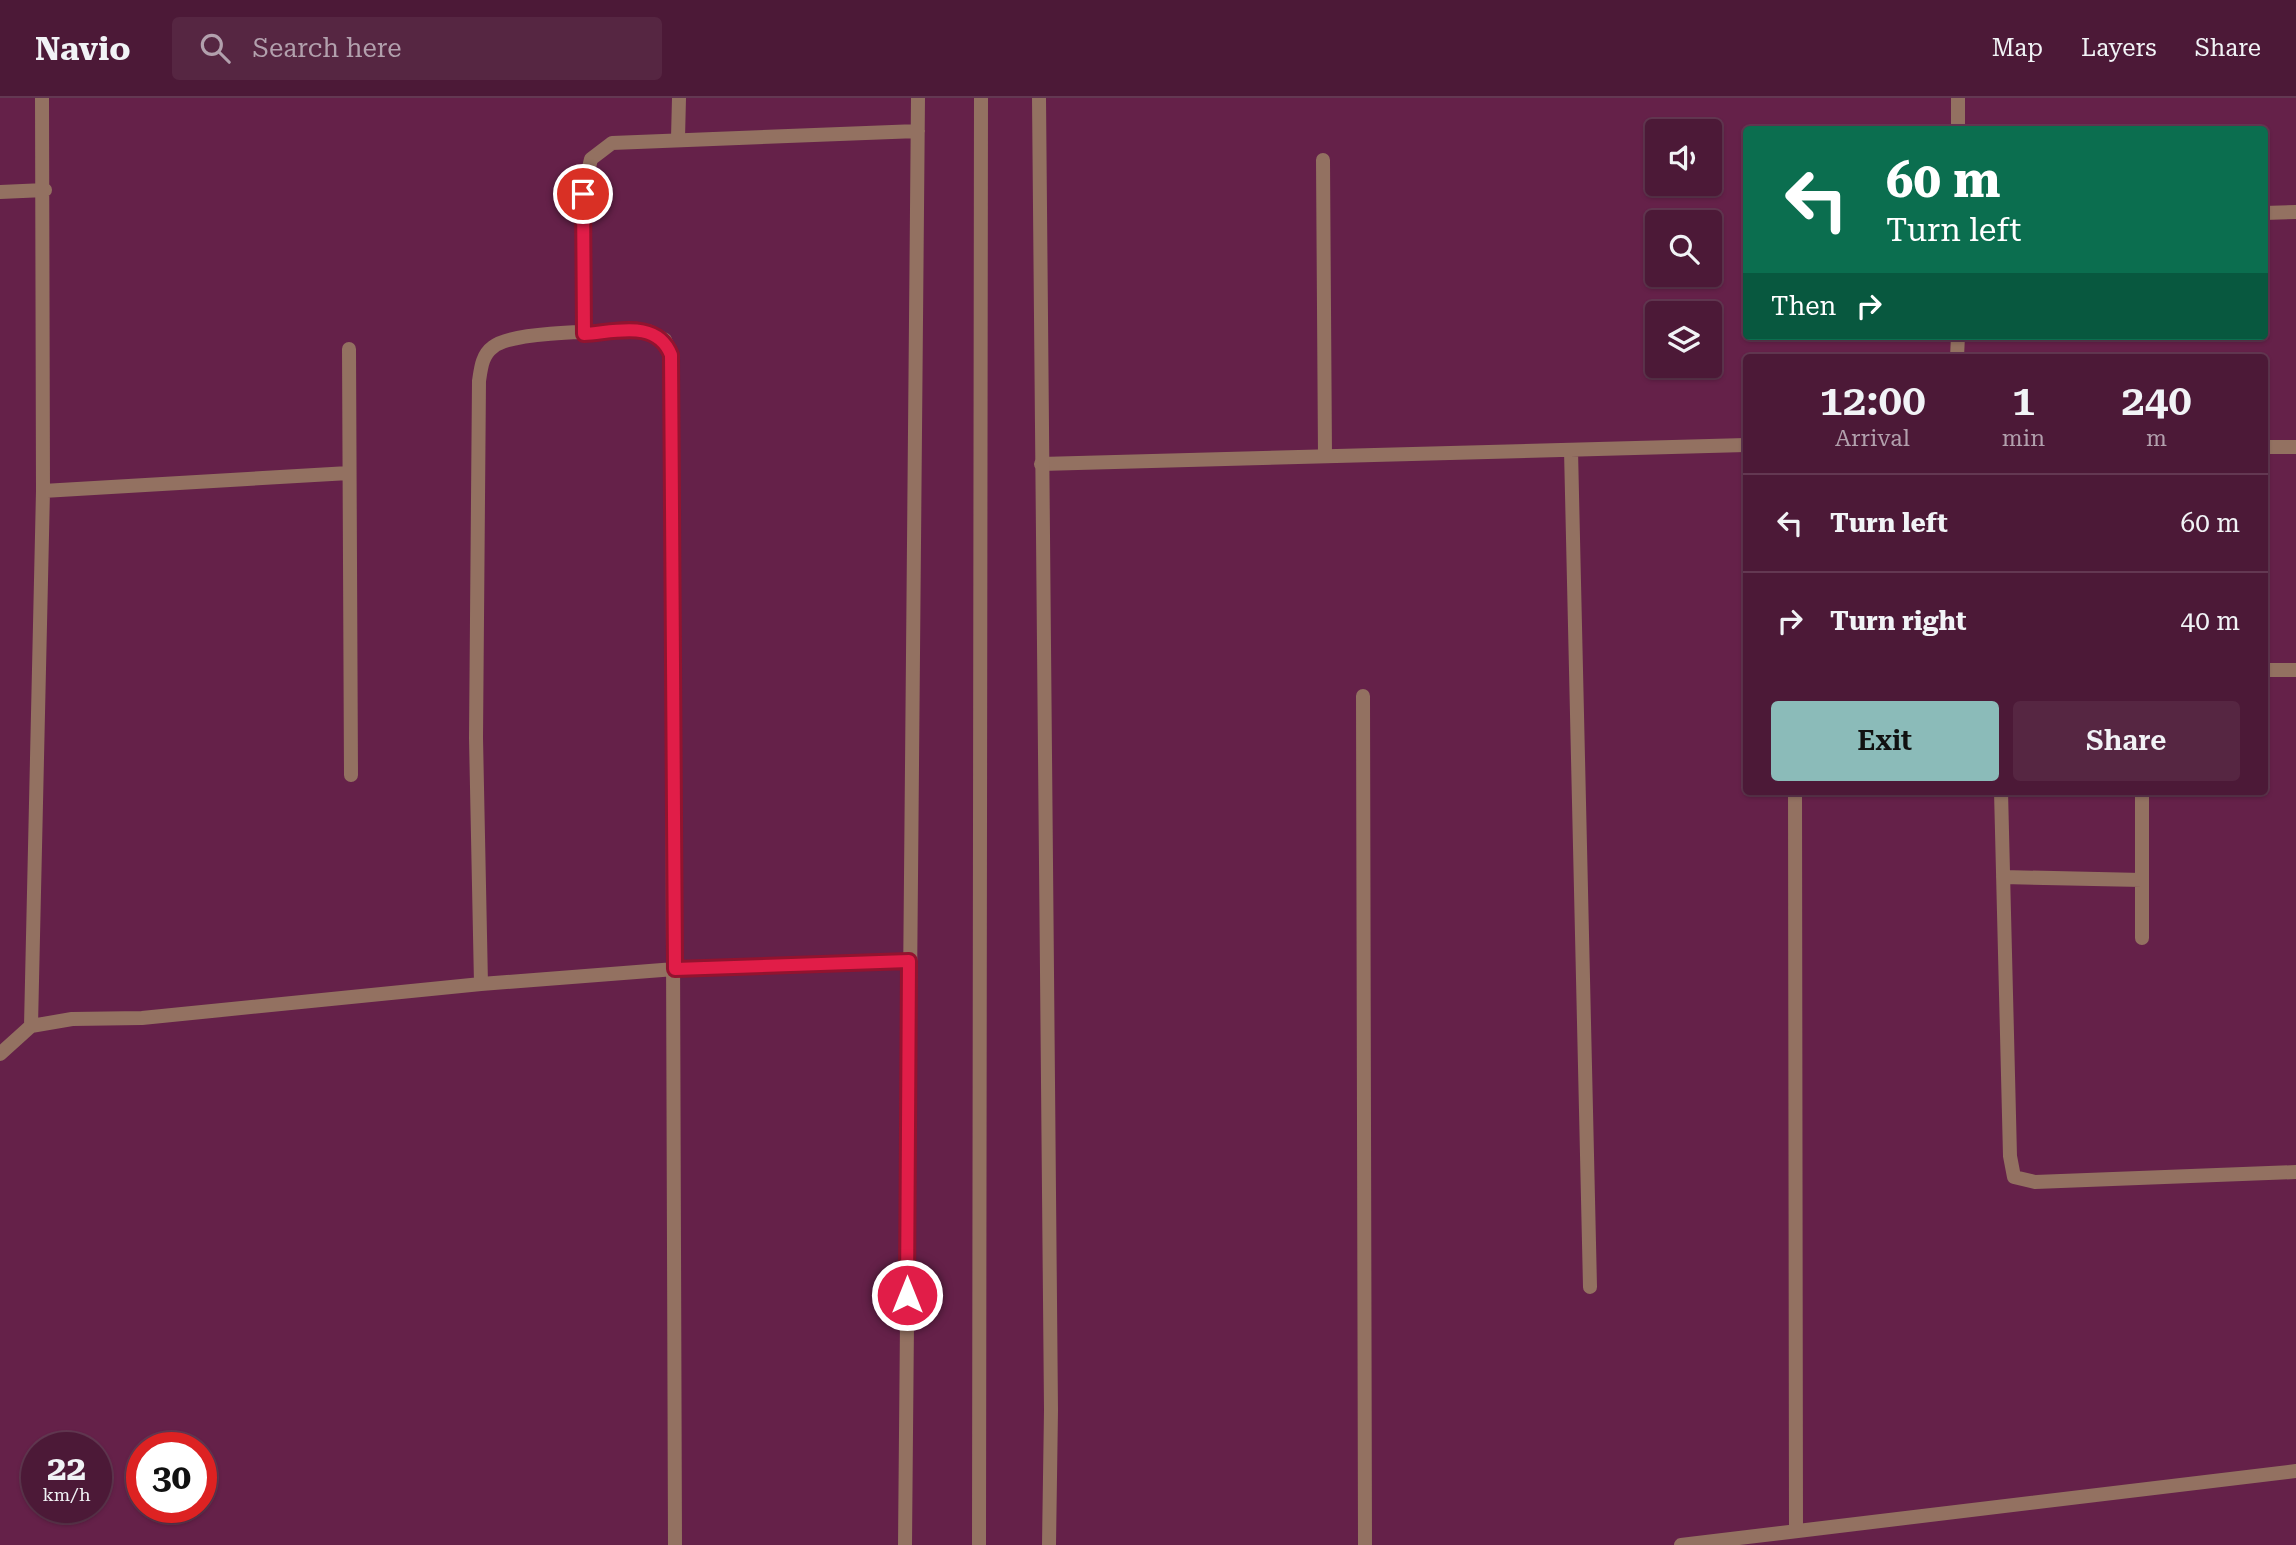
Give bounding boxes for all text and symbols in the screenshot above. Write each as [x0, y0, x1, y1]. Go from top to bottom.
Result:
search box [172, 17, 662, 80]
text: Navio [35, 29, 130, 68]
icon: search [196, 29, 234, 67]
text: Search here [252, 33, 401, 63]
text: Map [1992, 34, 2043, 62]
text: Layers [2081, 34, 2157, 62]
text: Share [2195, 34, 2261, 62]
map controls [1645, 119, 1722, 378]
button: sound [1645, 119, 1722, 196]
text: 60 m [1886, 152, 2001, 209]
icon: left [1771, 154, 1862, 245]
pin [553, 164, 613, 224]
icon: arrive [564, 175, 602, 213]
button: search [1645, 210, 1722, 287]
text: Turn left [1886, 211, 2021, 249]
icon: right [1850, 287, 1888, 325]
text: Then [1771, 291, 1836, 321]
button: layers [1645, 301, 1722, 378]
text: 12:00 [1819, 376, 1926, 425]
text: 1 [2012, 376, 2035, 425]
text: 240 [2121, 376, 2192, 425]
text: Arrival [1835, 425, 1910, 452]
text: min [2002, 425, 2045, 452]
text: m [2146, 425, 2167, 452]
icon: left [1771, 504, 1809, 542]
text: Turn left [1830, 508, 1948, 538]
text: 60 m [2181, 508, 2240, 538]
icon: right [1771, 602, 1809, 640]
text: Turn right [1830, 606, 1966, 636]
text: 40 m [2181, 606, 2240, 636]
button: Exit [1771, 701, 1999, 781]
button: Share [2013, 701, 2240, 781]
position arrow [870, 1258, 944, 1332]
speed limit sign: 30 [126, 1432, 217, 1523]
text: 22 [47, 1448, 86, 1489]
text: km/h [42, 1484, 91, 1505]

